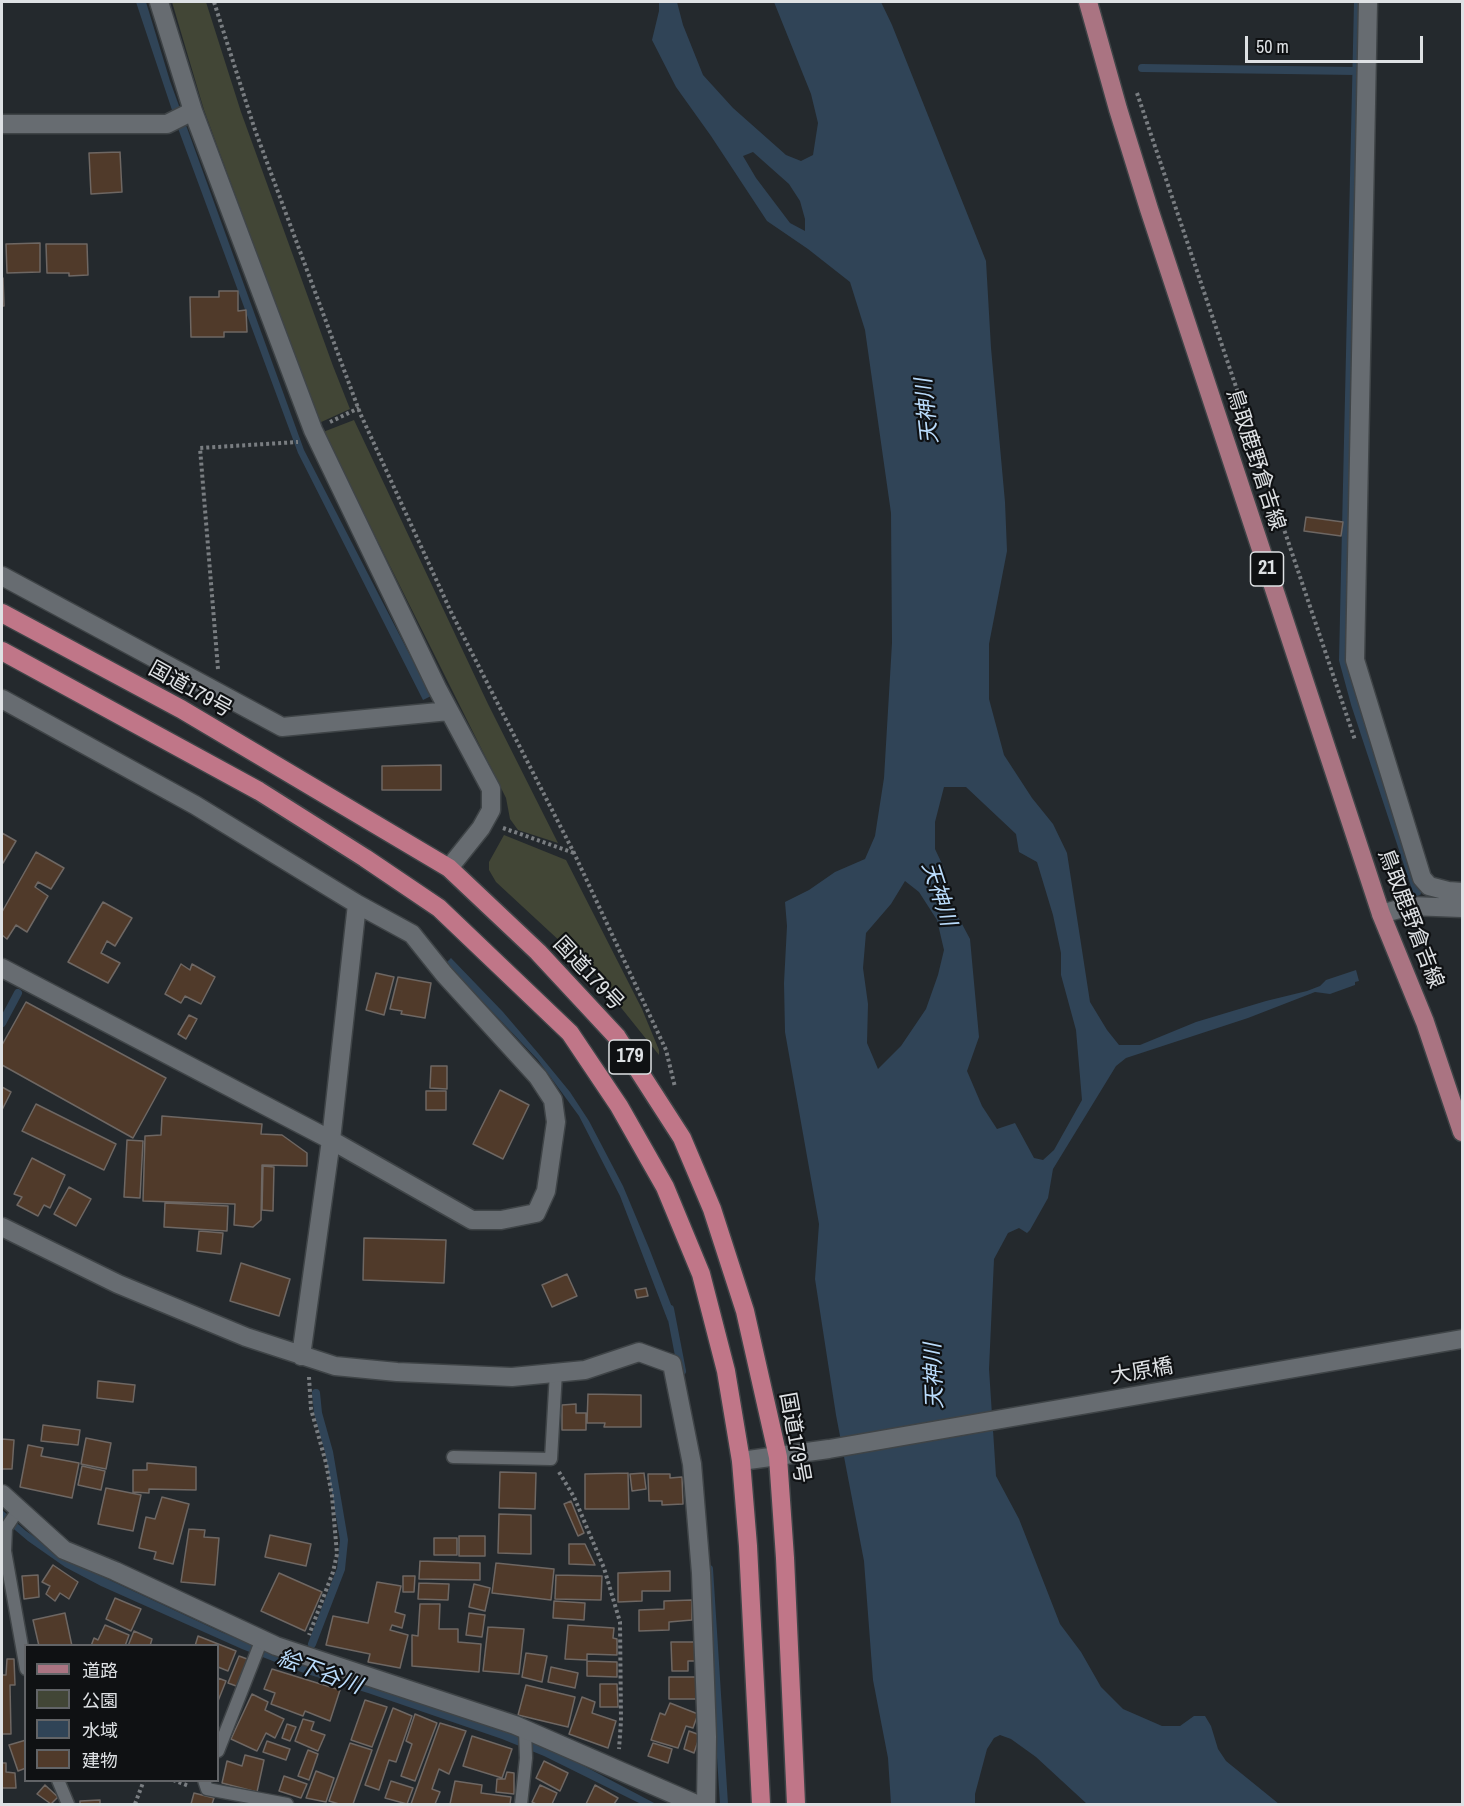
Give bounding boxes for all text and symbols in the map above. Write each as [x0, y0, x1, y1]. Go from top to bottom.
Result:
scale bar [1248, 24, 1426, 62]
text: 50 m [1256, 34, 1289, 59]
water label: 天神川 [911, 377, 945, 445]
street label: 鳥取鹿野倉吉線 [1220, 386, 1290, 534]
road number: 21 [1250, 552, 1284, 586]
street label: 国道179号 [144, 657, 236, 723]
street label: 鳥取鹿野倉吉線 [1372, 846, 1448, 992]
water label: 天神川 [915, 859, 961, 929]
street label: 国道179号 [548, 932, 628, 1016]
road number: 179 [609, 1040, 651, 1074]
water label: 天神川 [921, 1343, 949, 1409]
street label: 大原橋 [1109, 1354, 1175, 1390]
street label: 国道179号 [774, 1391, 814, 1485]
legend [24, 1644, 219, 1782]
water label: 絵下谷川 [273, 1646, 365, 1700]
text: 道路 [82, 1658, 118, 1683]
text: 公園 [82, 1688, 118, 1713]
text: 水域 [82, 1718, 118, 1743]
text: 建物 [82, 1748, 118, 1773]

